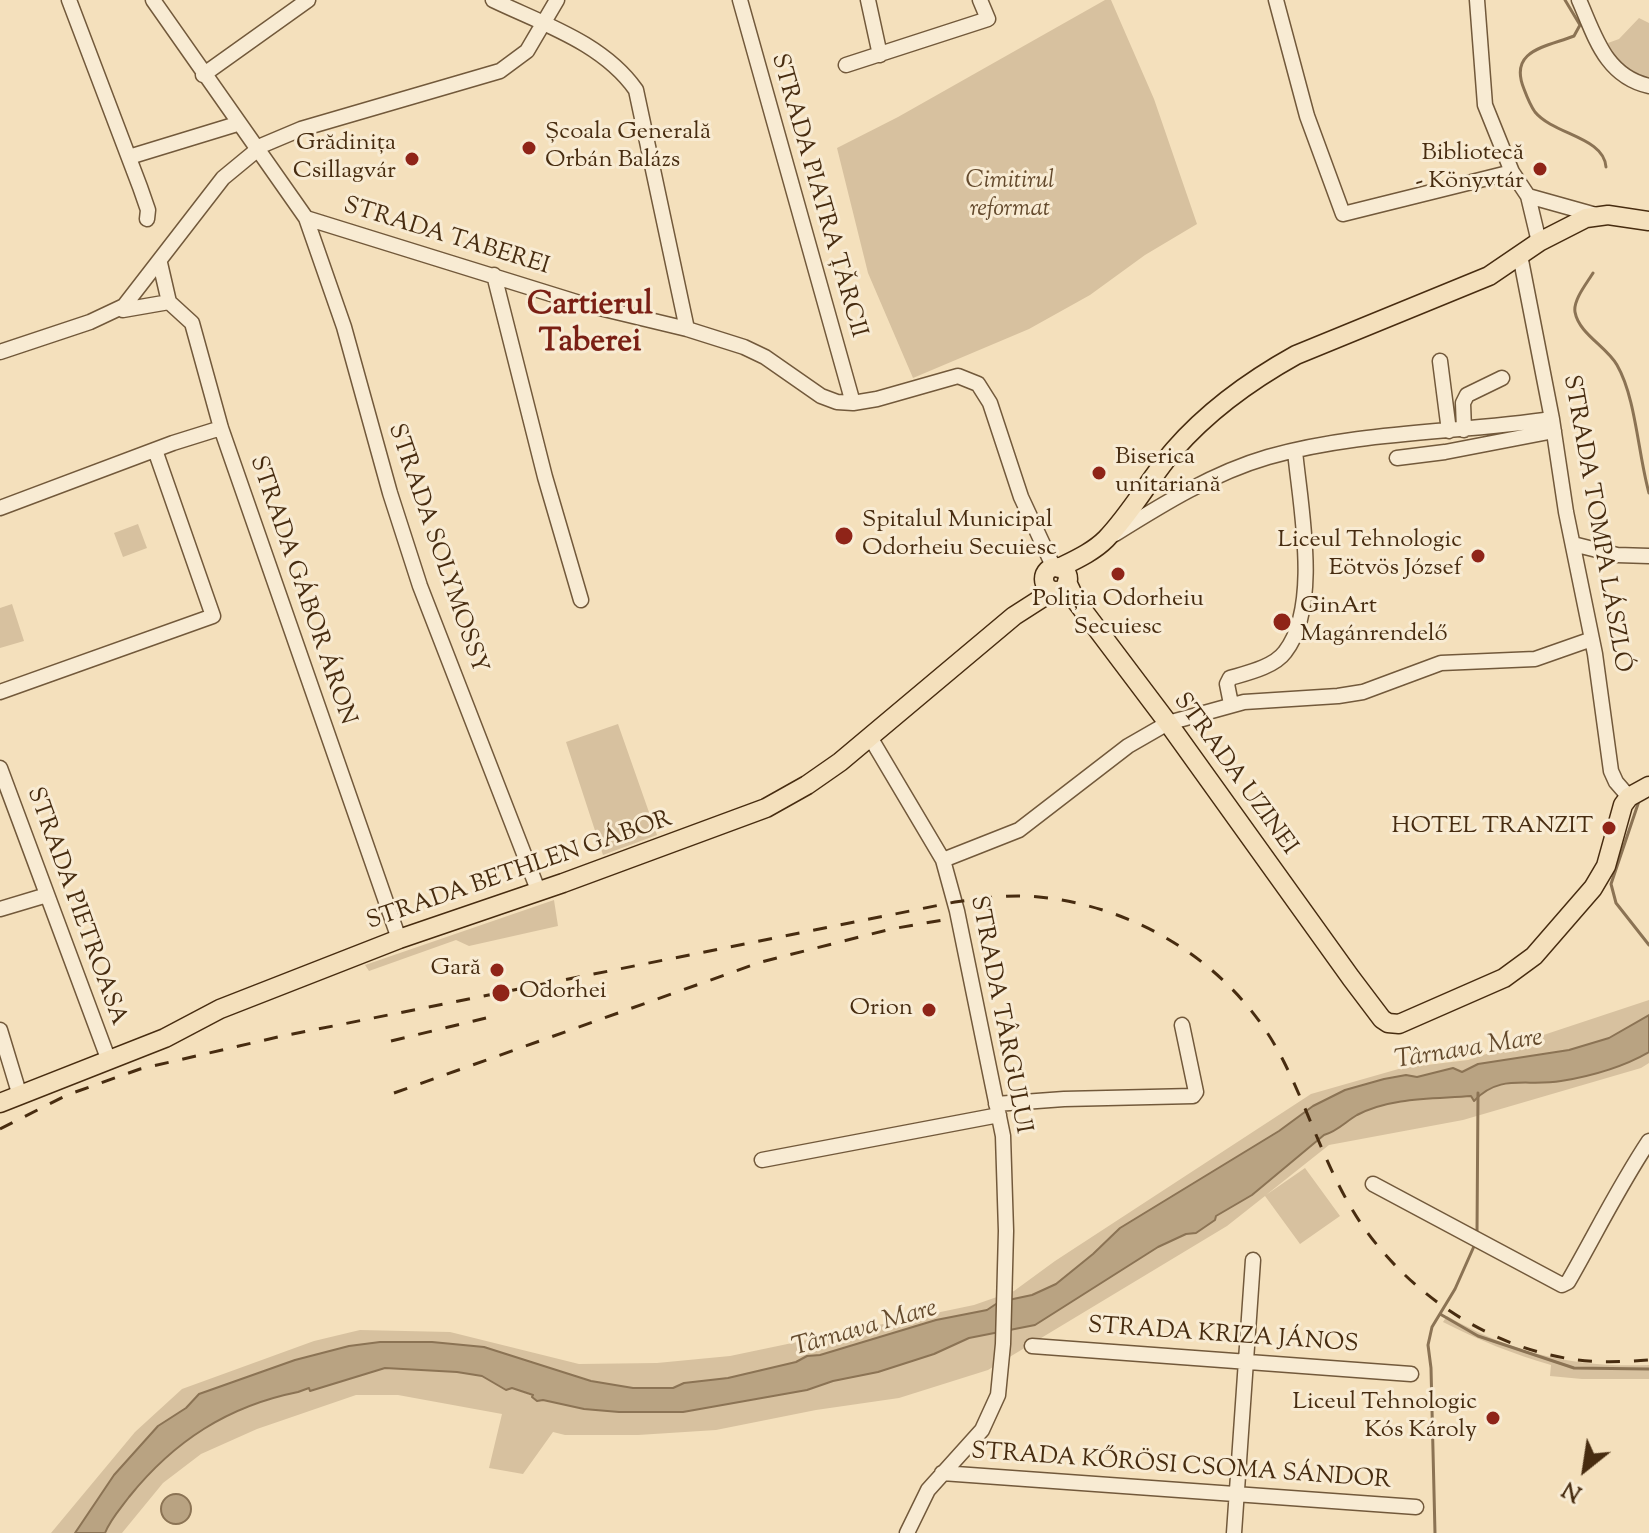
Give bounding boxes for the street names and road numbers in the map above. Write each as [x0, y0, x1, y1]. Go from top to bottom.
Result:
street label: STRADA PIATRA ȚĂRCII [763, 51, 871, 341]
street label: STRADA TABEREI [340, 193, 552, 283]
street label: STRADA TOMPA LÁSZLÓ [1555, 373, 1635, 675]
street label: STRADA SOLYMOSSY [380, 421, 492, 677]
street label: STRADA GÁBOR ÁRON [241, 453, 361, 729]
street label: STRADA UZINEI [1166, 689, 1302, 861]
street label: STRADA PIETROASA [19, 784, 131, 1030]
street label: STRADA BETHLEN GÁBOR [364, 806, 676, 938]
street label: STRADA TÂRGULUI [962, 894, 1036, 1136]
street label: STRADA KRIZA JÁNOS [1087, 1313, 1359, 1361]
street label: STRADA KŐRÖSI CSOMA SÁNDOR [970, 1439, 1392, 1497]

